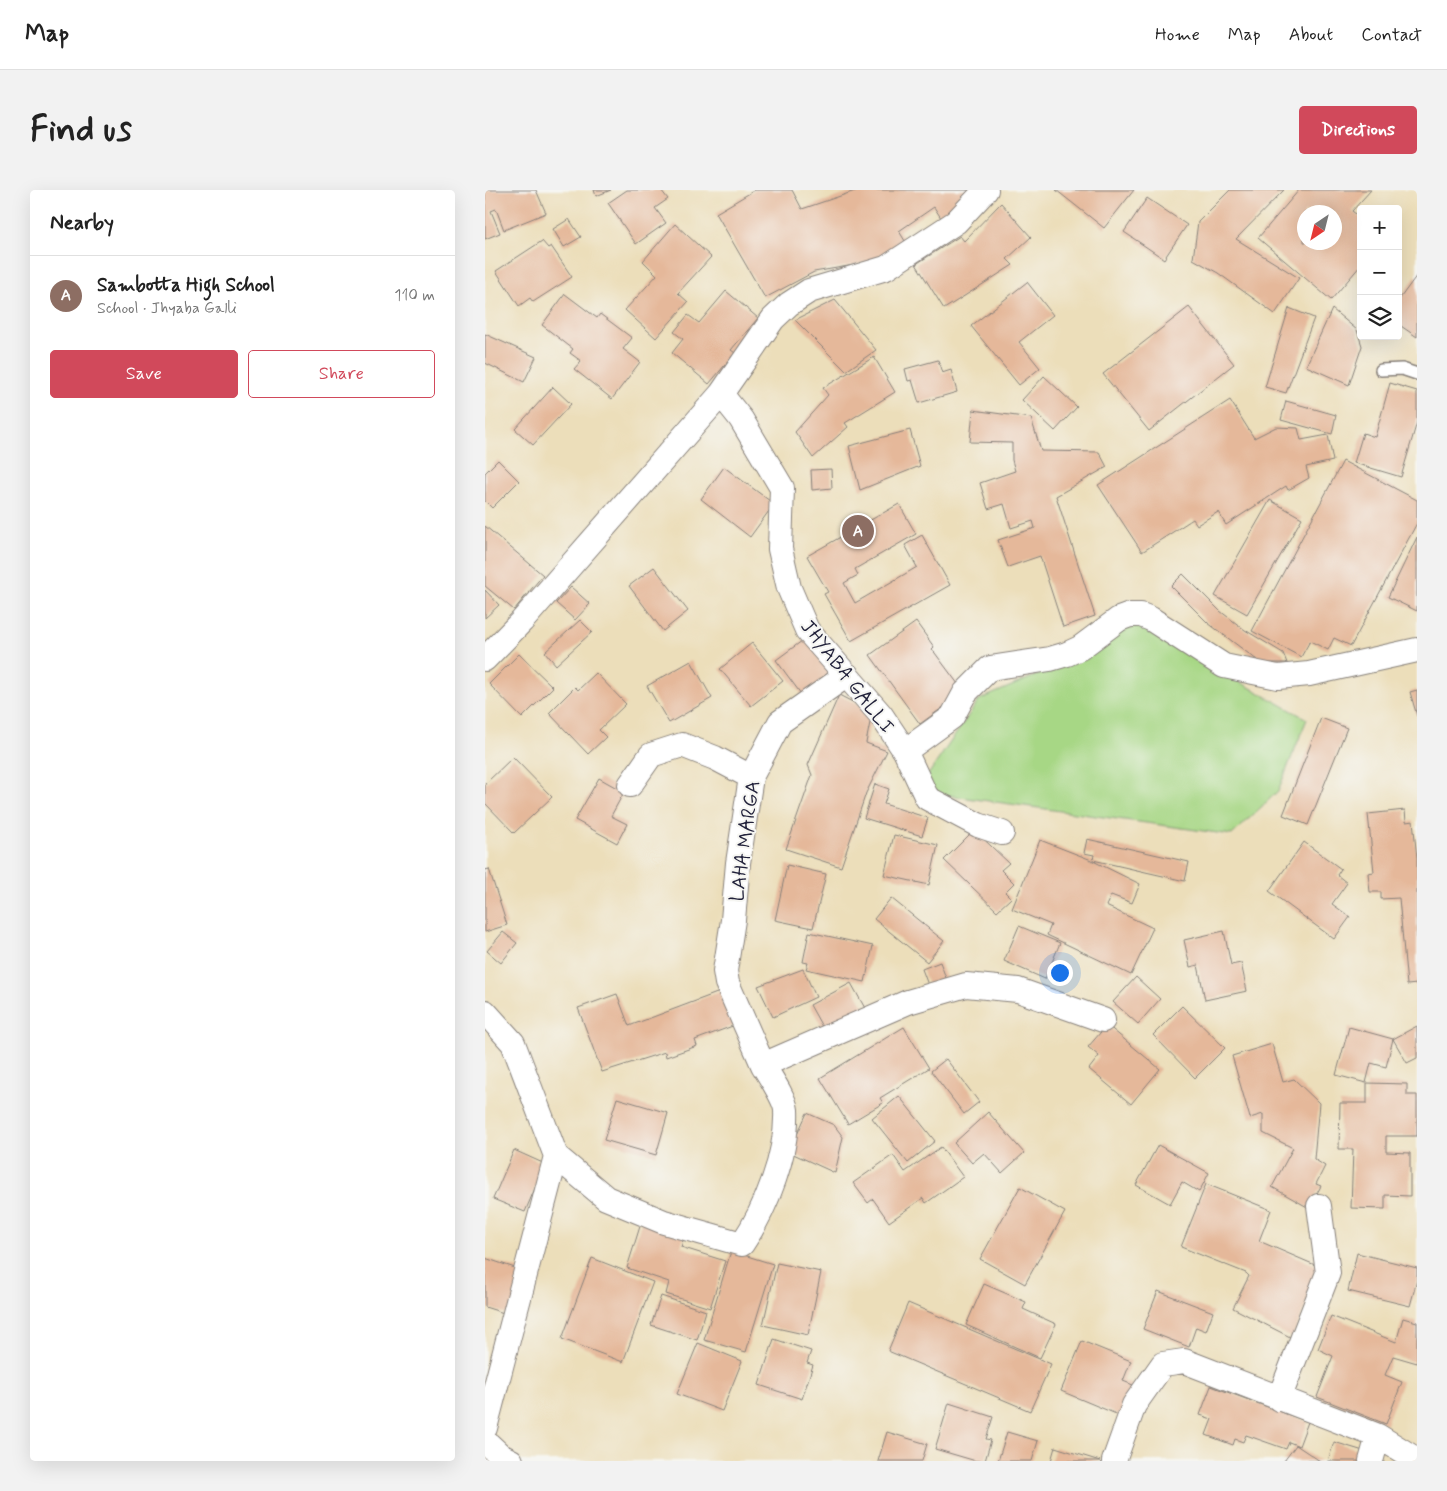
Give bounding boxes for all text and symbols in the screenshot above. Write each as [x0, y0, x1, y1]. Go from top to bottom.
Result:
text: Map [25, 19, 69, 50]
text: Home [1155, 23, 1200, 47]
text: Map [1228, 23, 1261, 47]
text: About [1289, 23, 1333, 47]
text: Contact [1361, 23, 1422, 47]
button: Directions [1299, 106, 1417, 154]
text: Find us [30, 107, 132, 153]
north arrow [1297, 205, 1342, 250]
map controls [1357, 205, 1402, 340]
button: + [1357, 205, 1402, 250]
text: Nearby [50, 209, 114, 237]
button: − [1357, 250, 1402, 295]
text: Sambotta High School [97, 273, 275, 298]
text: A [61, 285, 71, 306]
text: 110 m [394, 285, 435, 306]
button: layers [1357, 295, 1402, 340]
text: School · Jhyaba Galli [97, 298, 237, 319]
button: Save [50, 350, 238, 398]
button: Share [248, 350, 435, 398]
pin: A [842, 512, 874, 550]
street label: JHYABA GALLI [794, 614, 900, 740]
street label: LAHA MARGA [724, 779, 767, 903]
your location [1047, 960, 1073, 986]

